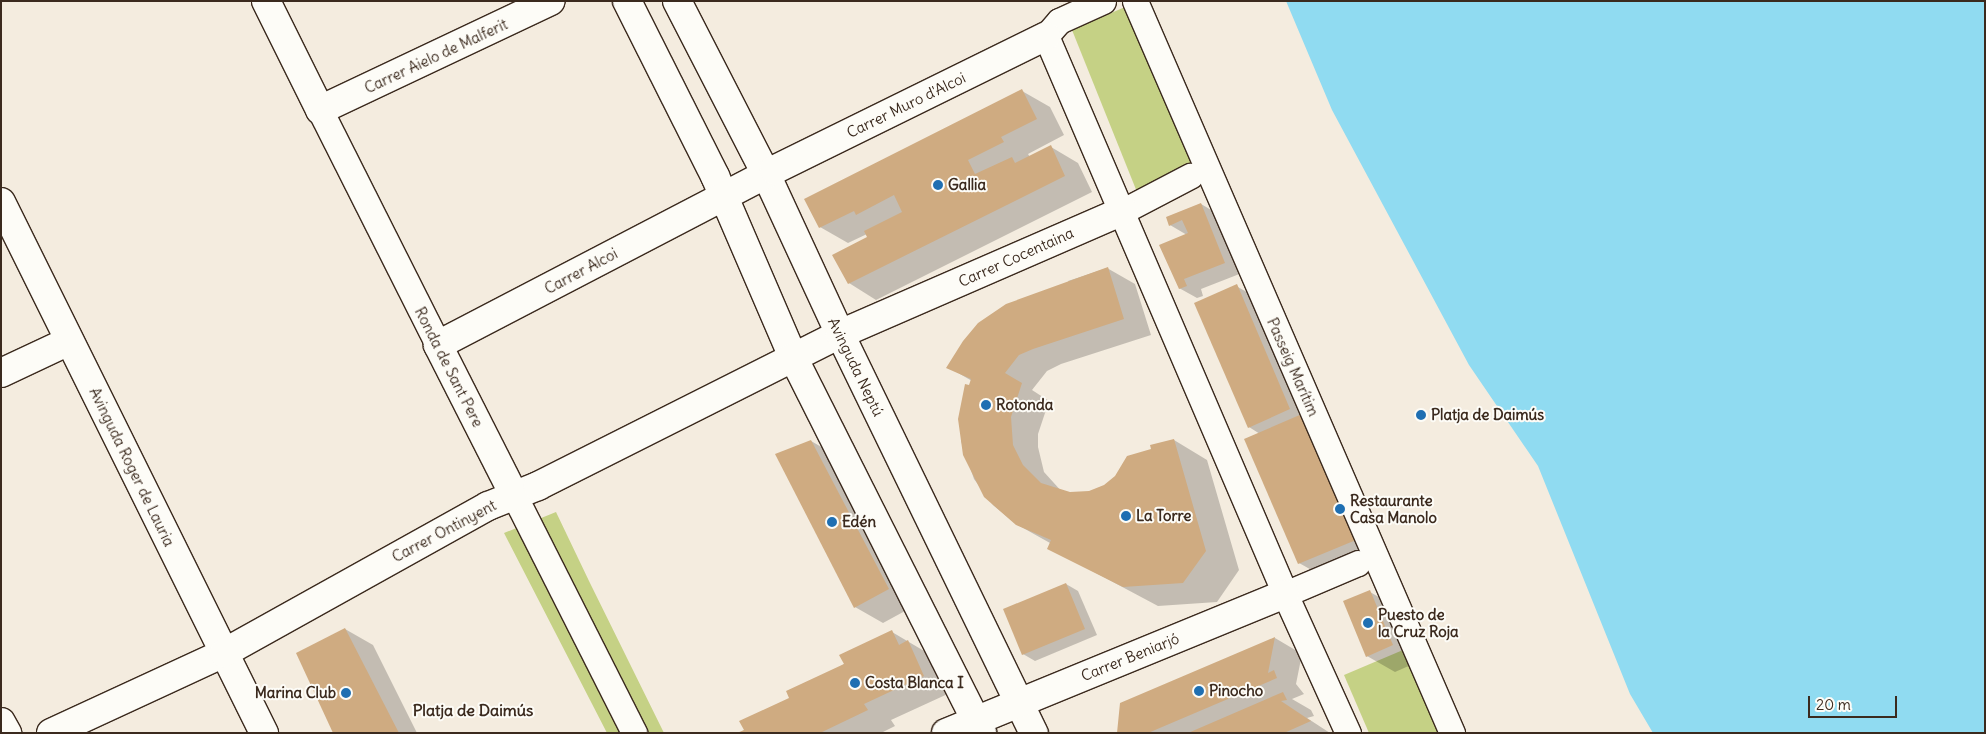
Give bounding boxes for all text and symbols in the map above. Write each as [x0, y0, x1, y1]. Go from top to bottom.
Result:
street label: Carrer Aielo de Malferit [362, 15, 510, 97]
street label: Carrer Muro d'Alcoi [844, 68, 968, 142]
place label: Gallia [948, 176, 986, 194]
marker: Gallia [932, 179, 944, 191]
street label: Carrer Cocentaina [956, 224, 1076, 290]
street label: Carrer Alcoi [541, 244, 621, 298]
street label: Ronda de Sant Pere [411, 304, 487, 430]
street label: Avinguda Neptú [824, 315, 888, 419]
street label: Passeig Marítim [1263, 315, 1323, 419]
street label: Avinguda Roger de Lauria [86, 385, 178, 549]
place label: Rotonda [996, 396, 1053, 414]
marker: Rotonda [980, 399, 992, 411]
place label: Platja de Daimús [1431, 406, 1544, 424]
marker: Platja de Daimús [1415, 409, 1427, 421]
place label: Restaurante Casa Manolo [1350, 491, 1437, 526]
street label: Carrer Ontinyent [389, 496, 499, 566]
marker: Restaurante Casa Manolo [1334, 503, 1346, 515]
place label: La Torre [1136, 507, 1191, 525]
marker: La Torre [1120, 510, 1132, 522]
place label: Edén [842, 513, 876, 531]
marker: Edén [826, 516, 838, 528]
place label: Puesto de la Cruz Roja [1378, 605, 1459, 640]
marker: Puesto de la Cruz Roja [1362, 617, 1374, 629]
street label: Carrer Beniarjó [1078, 629, 1182, 685]
place label: Costa Blanca I [865, 674, 964, 692]
marker: Costa Blanca I [849, 677, 861, 689]
place label: Pinocho [1209, 682, 1263, 700]
place label: Marina Club [255, 684, 336, 702]
marker: Pinocho [1193, 685, 1205, 697]
scale bar [1811, 686, 1900, 718]
marker: Marina Club [340, 687, 352, 699]
text: 20 m [1816, 695, 1851, 714]
district label: Platja de Daimús [413, 700, 533, 720]

